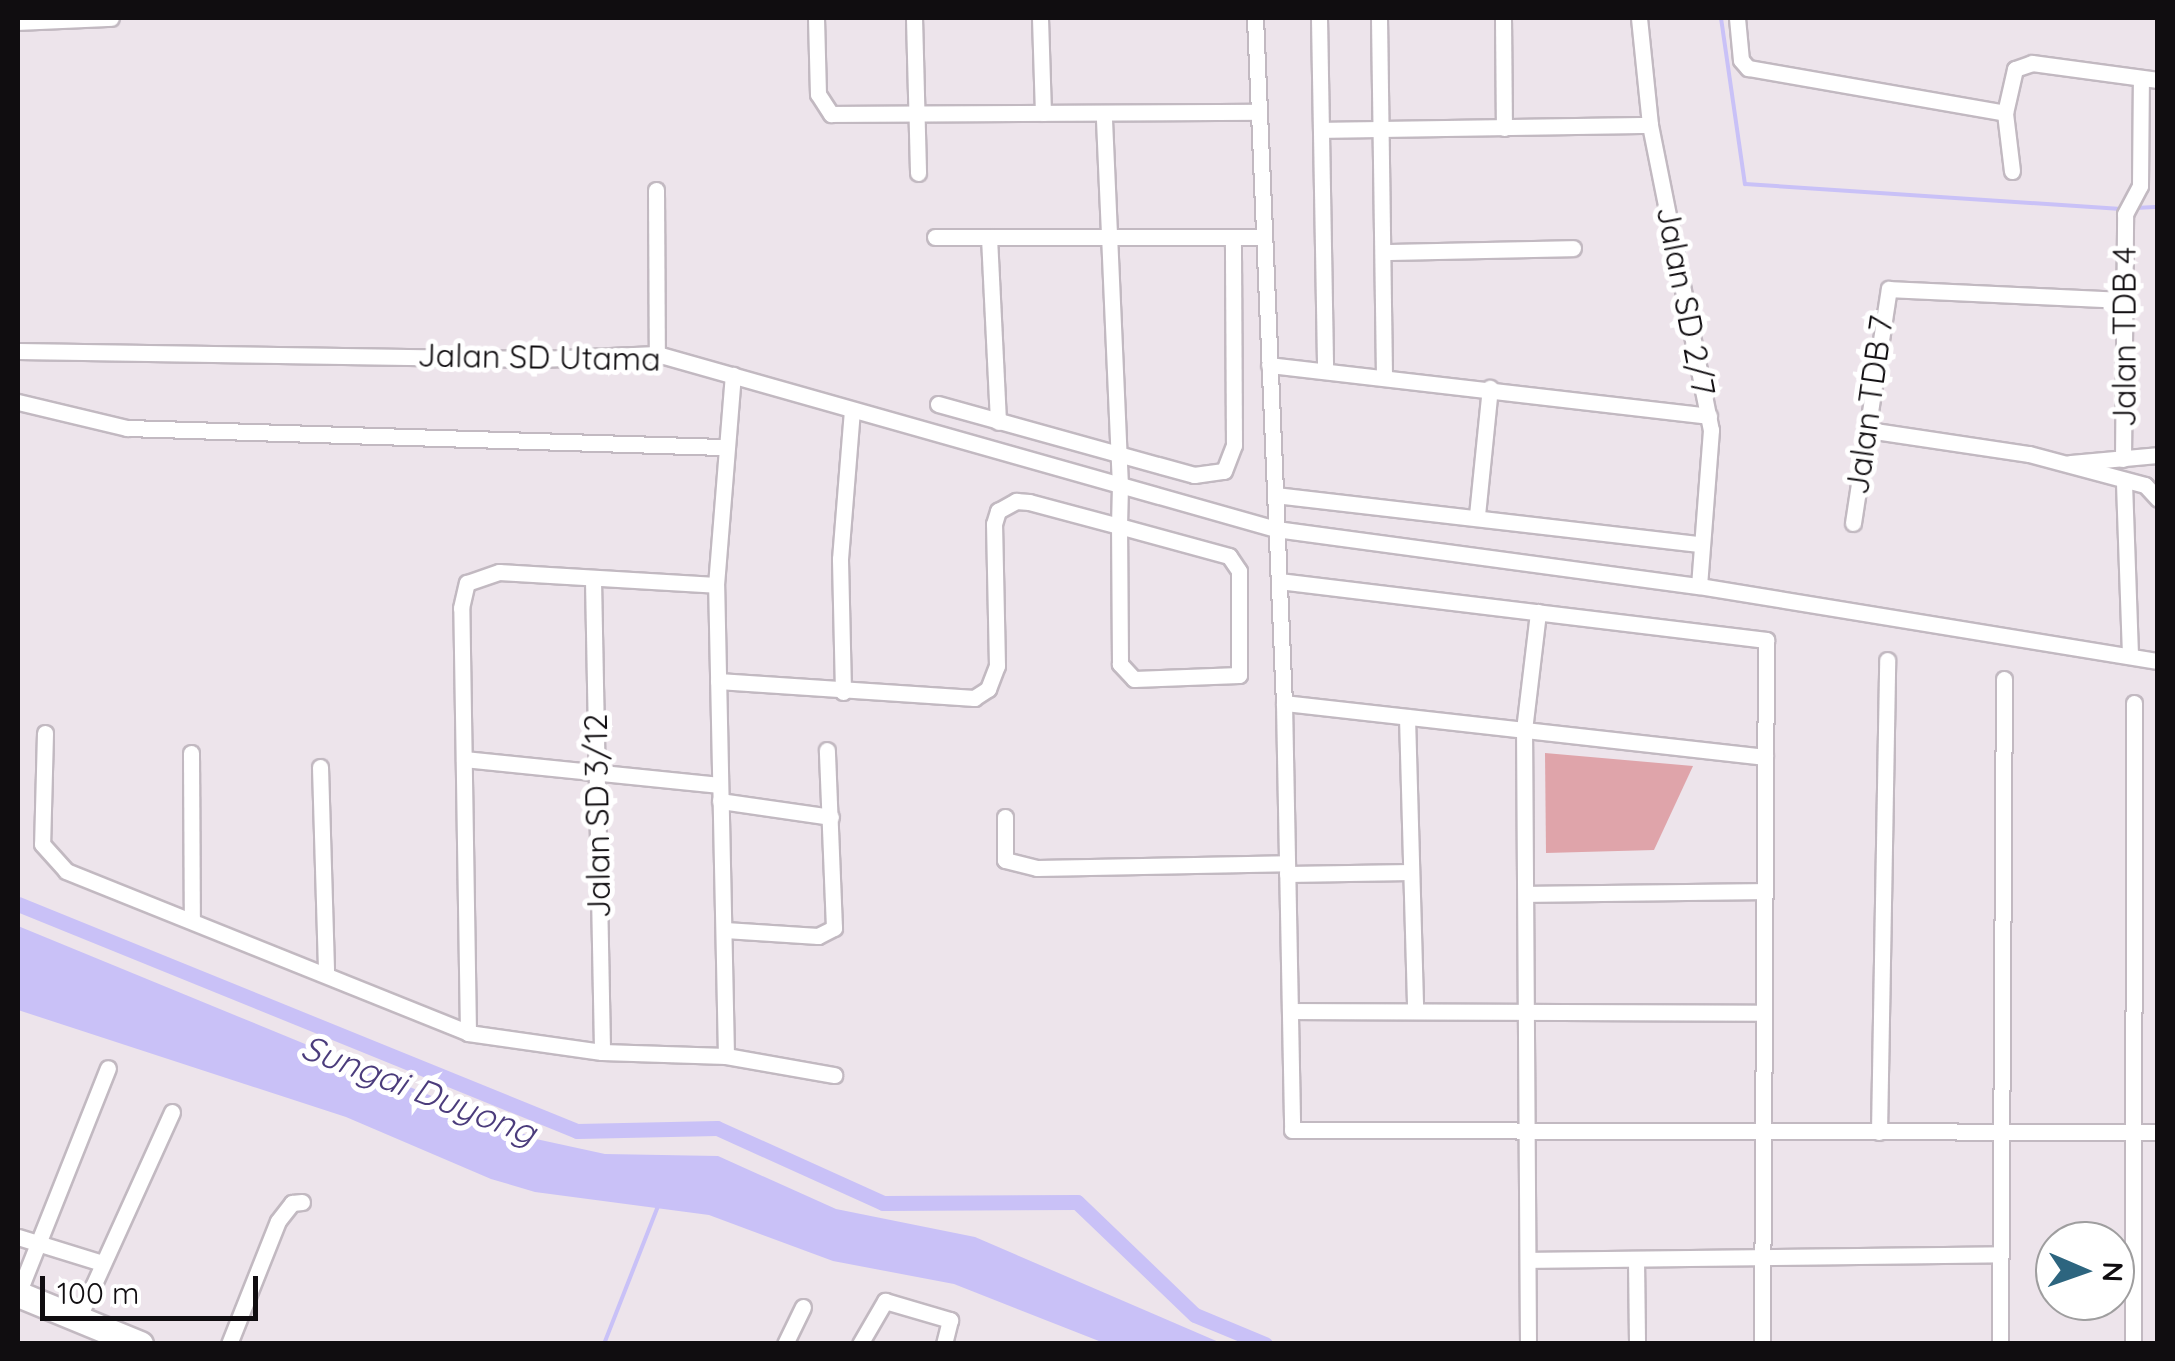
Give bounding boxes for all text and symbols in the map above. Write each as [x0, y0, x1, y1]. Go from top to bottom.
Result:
street label: Jalan SD 2/7 [1649, 203, 1723, 399]
street label: Jalan TDB 4 [2105, 247, 2143, 427]
street label: Jalan TDB 7 [1837, 313, 1901, 497]
street label: Jalan SD Utama [417, 336, 661, 378]
street label: Jalan SD 3/12 [576, 713, 618, 919]
water label: Sungai Duyong [296, 1025, 542, 1153]
north arrow [2035, 1221, 2135, 1321]
scale bar [45, 1256, 262, 1318]
text: N [2096, 1261, 2131, 1283]
text: 100 m [57, 1274, 139, 1312]

